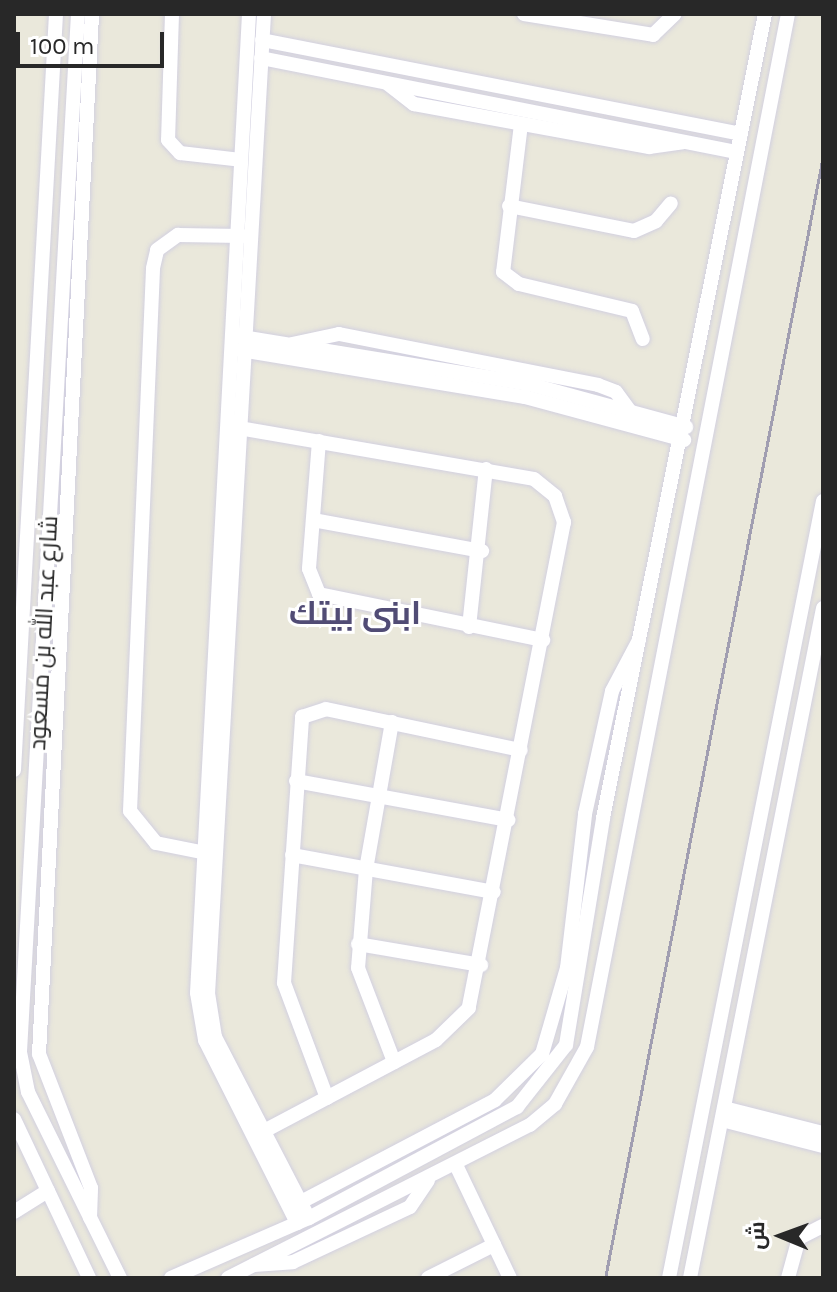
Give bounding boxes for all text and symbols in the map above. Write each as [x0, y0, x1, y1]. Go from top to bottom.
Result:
scale bar [20, 16, 168, 66]
text: 100 m [30, 32, 95, 60]
street label: شارع عبد الله بن مسعود [23, 515, 65, 751]
district label: ابنى بيتك [289, 595, 421, 633]
north arrow [741, 1196, 821, 1276]
text: ش [744, 1221, 770, 1250]

